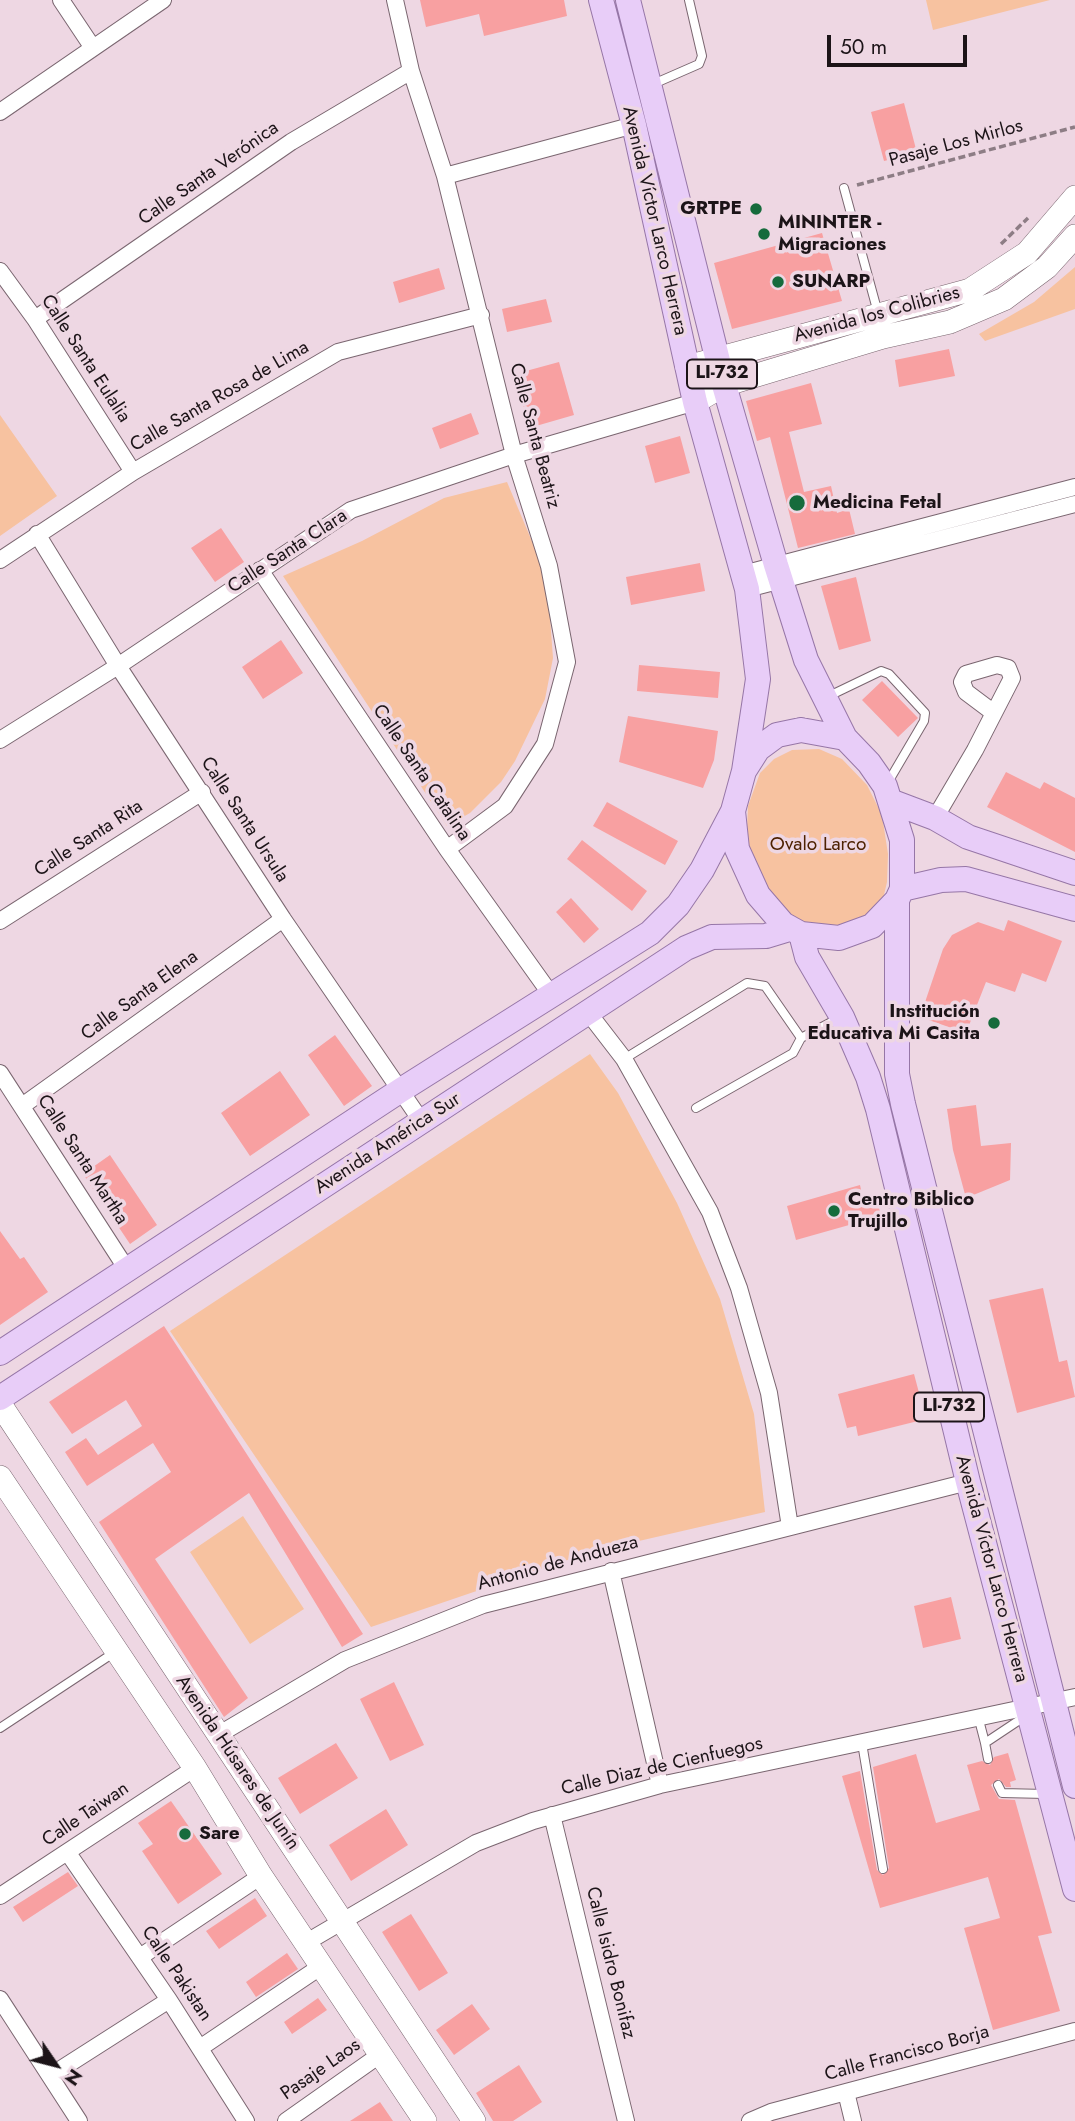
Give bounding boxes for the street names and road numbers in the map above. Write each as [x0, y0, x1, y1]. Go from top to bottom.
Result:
street label: Avenida Víctor Larco Herrera [617, 104, 691, 338]
street label: Pasaje Los Mirlos [887, 115, 1025, 173]
street label: Calle Santa Verónica [135, 117, 283, 231]
street label: Avenida los Colibries [792, 282, 962, 348]
street label: Calle Santa Eulalia [35, 291, 135, 427]
street label: Calle Santa Rosa de Lima [127, 336, 313, 458]
road number: LI-732 [687, 360, 757, 388]
street label: Calle Santa Beatriz [504, 361, 564, 511]
street label: Calle Santa Clara [224, 505, 352, 599]
street label: Calle Santa Catalina [367, 700, 475, 846]
street label: Calle Santa Ursula [195, 753, 293, 887]
street label: Calle Santa Rita [31, 796, 147, 882]
street label: Calle Santa Elena [77, 946, 203, 1046]
street label: Avenida América Sur [311, 1088, 465, 1200]
street label: Calle Santa Martha [32, 1091, 132, 1229]
road number: LI-732 [914, 1392, 984, 1422]
street label: Avenida Víctor Larco Herrera [950, 1453, 1032, 1685]
street label: Antonio de Andueza [475, 1532, 641, 1596]
street label: Avenida Húsares de Junín [170, 1671, 304, 1855]
street label: Calle Diaz de Cienfuegos [559, 1733, 765, 1801]
street label: Calle Taiwan [38, 1778, 134, 1852]
street label: Calle Isidro Bonifaz [580, 1885, 640, 2041]
street label: Calle Pakistan [136, 1922, 216, 2026]
street label: Calle Francisco Borja [822, 2021, 992, 2087]
street label: Pasaje Laos [277, 2034, 365, 2106]

